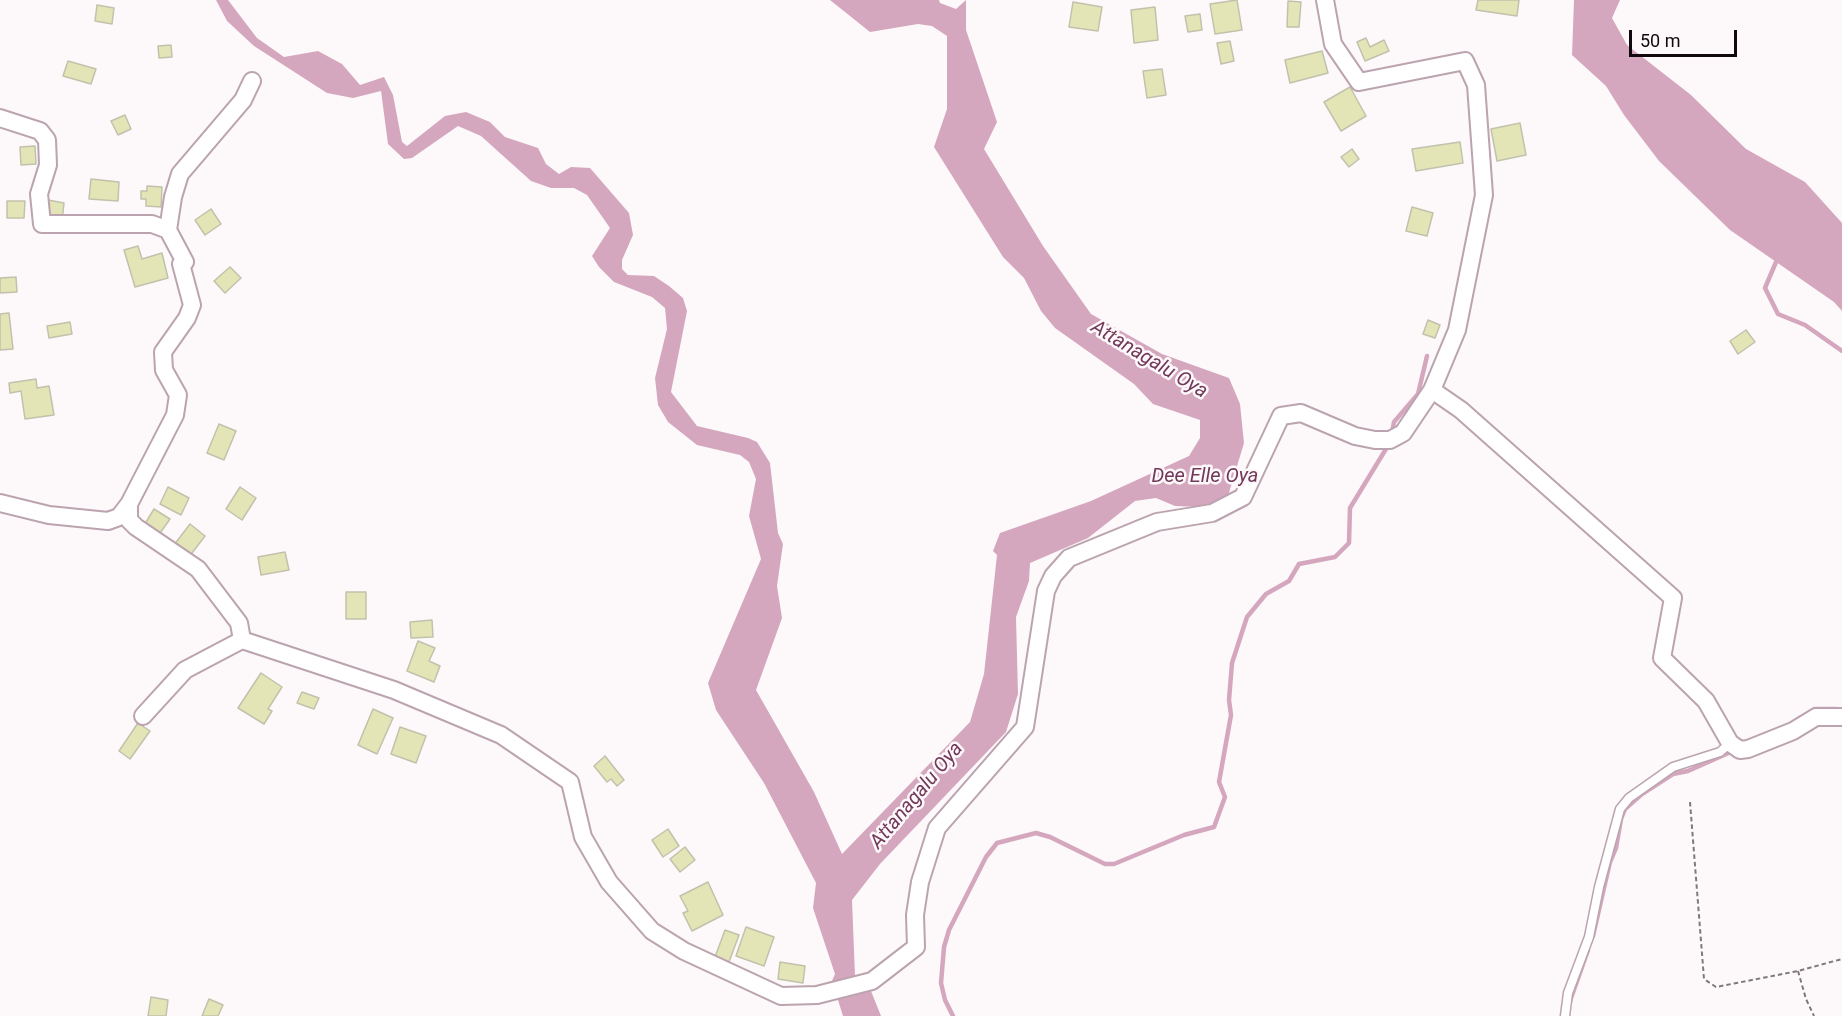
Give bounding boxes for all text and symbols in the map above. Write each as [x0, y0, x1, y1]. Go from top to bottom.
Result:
scale bar [1632, 18, 1740, 56]
text: 50 m [1640, 30, 1680, 51]
water label: Attanagalu Oya [1086, 316, 1212, 404]
water label: Dee Elle Oya [1152, 465, 1258, 489]
water label: Attanagalu Oya [865, 738, 969, 854]

